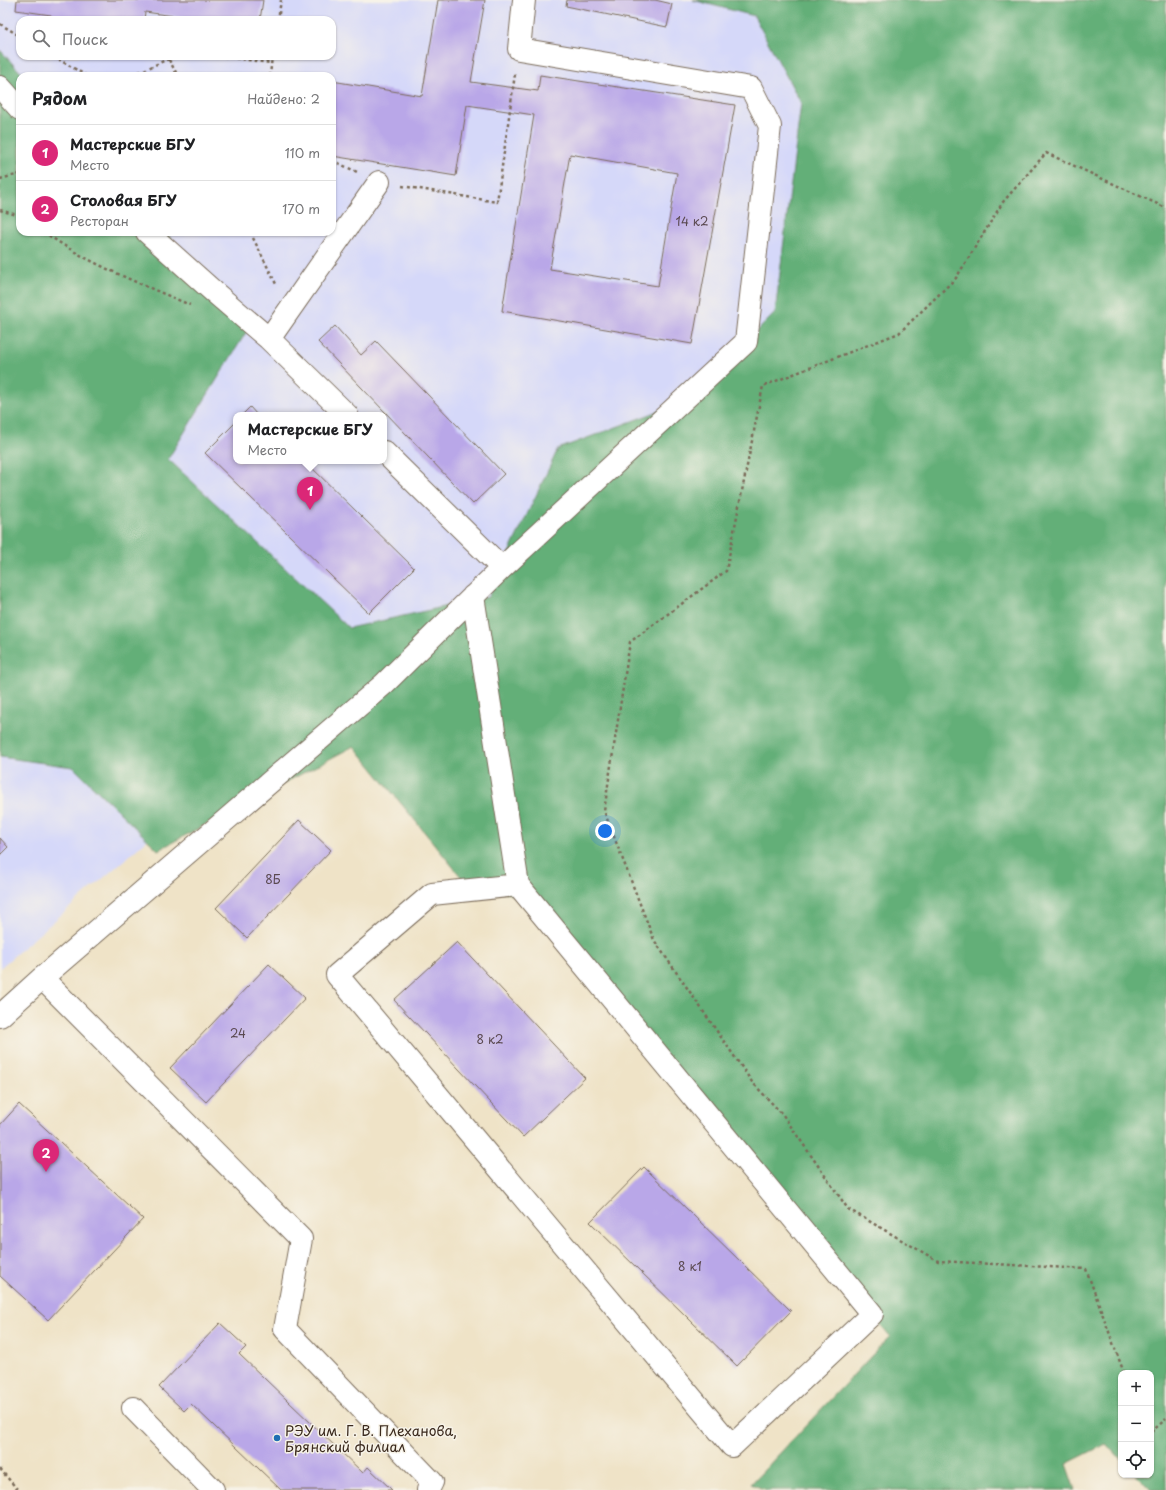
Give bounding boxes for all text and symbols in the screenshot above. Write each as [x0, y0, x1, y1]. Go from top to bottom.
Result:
search box [16, 16, 336, 60]
icon: search [30, 27, 52, 49]
text: Поиск [62, 27, 108, 50]
text: Рядом [32, 85, 87, 111]
text: Найдено: 2 [247, 89, 320, 108]
text: Мастерские БГУ [70, 132, 195, 155]
text: 1 [42, 143, 48, 162]
text: 110 m [285, 143, 320, 162]
text: Место [70, 155, 110, 174]
text: Столовая БГУ [70, 188, 176, 211]
text: 2 [40, 199, 50, 218]
text: 170 m [282, 199, 320, 218]
text: Ресторан [70, 211, 129, 230]
house number: 14 к2 [676, 212, 708, 230]
popup [233, 412, 387, 464]
text: Мастерские БГУ [247, 417, 373, 440]
text: Место [247, 440, 287, 459]
pin: 1 [297, 477, 323, 510]
your location [595, 821, 615, 841]
house number: 8Б [265, 870, 281, 888]
house number: 24 [230, 1024, 246, 1042]
house number: 8 к2 [476, 1030, 504, 1048]
pin: 2 [33, 1139, 59, 1172]
house number: 8 к1 [678, 1257, 702, 1275]
map controls [1118, 1370, 1154, 1478]
button: + [1118, 1370, 1154, 1406]
button: − [1118, 1406, 1154, 1442]
place label: РЭУ им. Г. В. Плеханова, Брянский филиал [285, 1420, 457, 1457]
marker: РЭУ им. Г. В. Плеханова, Брянский филиал [272, 1433, 282, 1443]
button: locate [1118, 1442, 1154, 1478]

